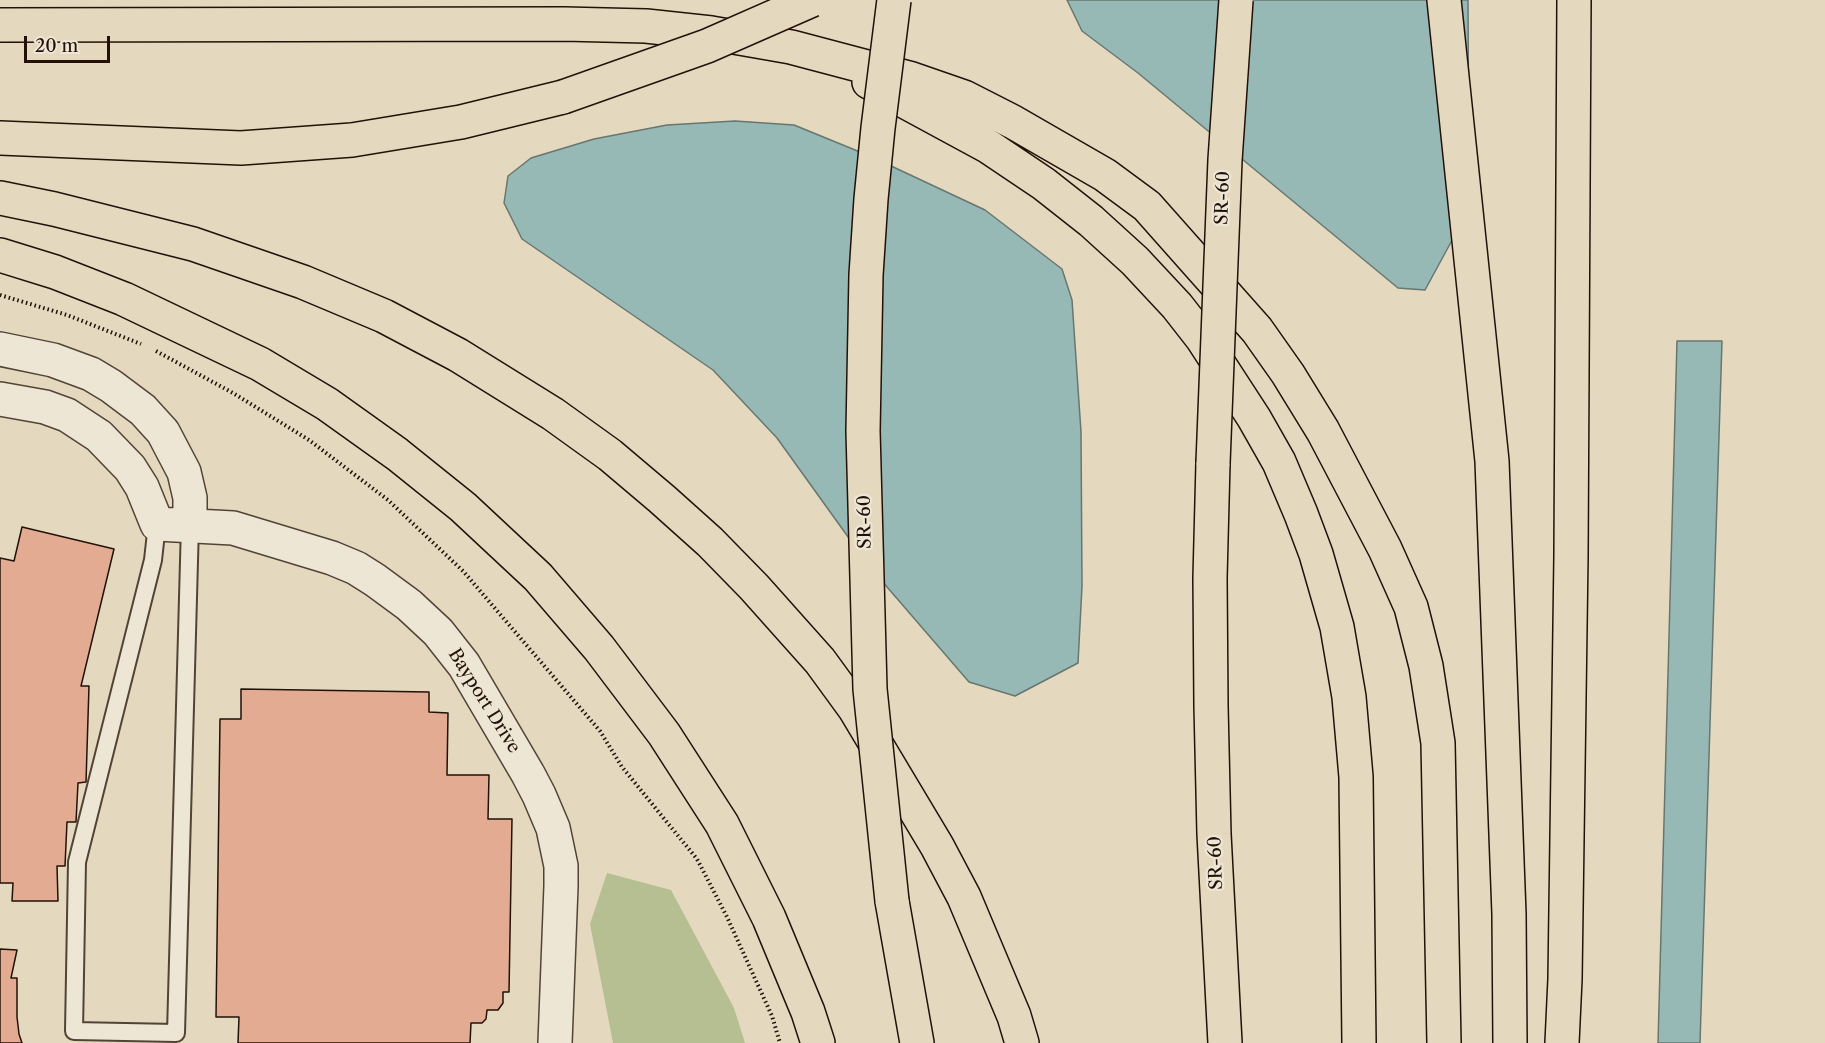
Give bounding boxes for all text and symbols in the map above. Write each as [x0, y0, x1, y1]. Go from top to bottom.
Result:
scale bar [27, 24, 112, 62]
text: 20 m [35, 35, 78, 57]
street label: SR-60 [1211, 171, 1235, 225]
street label: SR-60 [854, 495, 876, 549]
street label: Bayport Drive [443, 645, 525, 757]
street label: SR-60 [1204, 836, 1228, 890]

